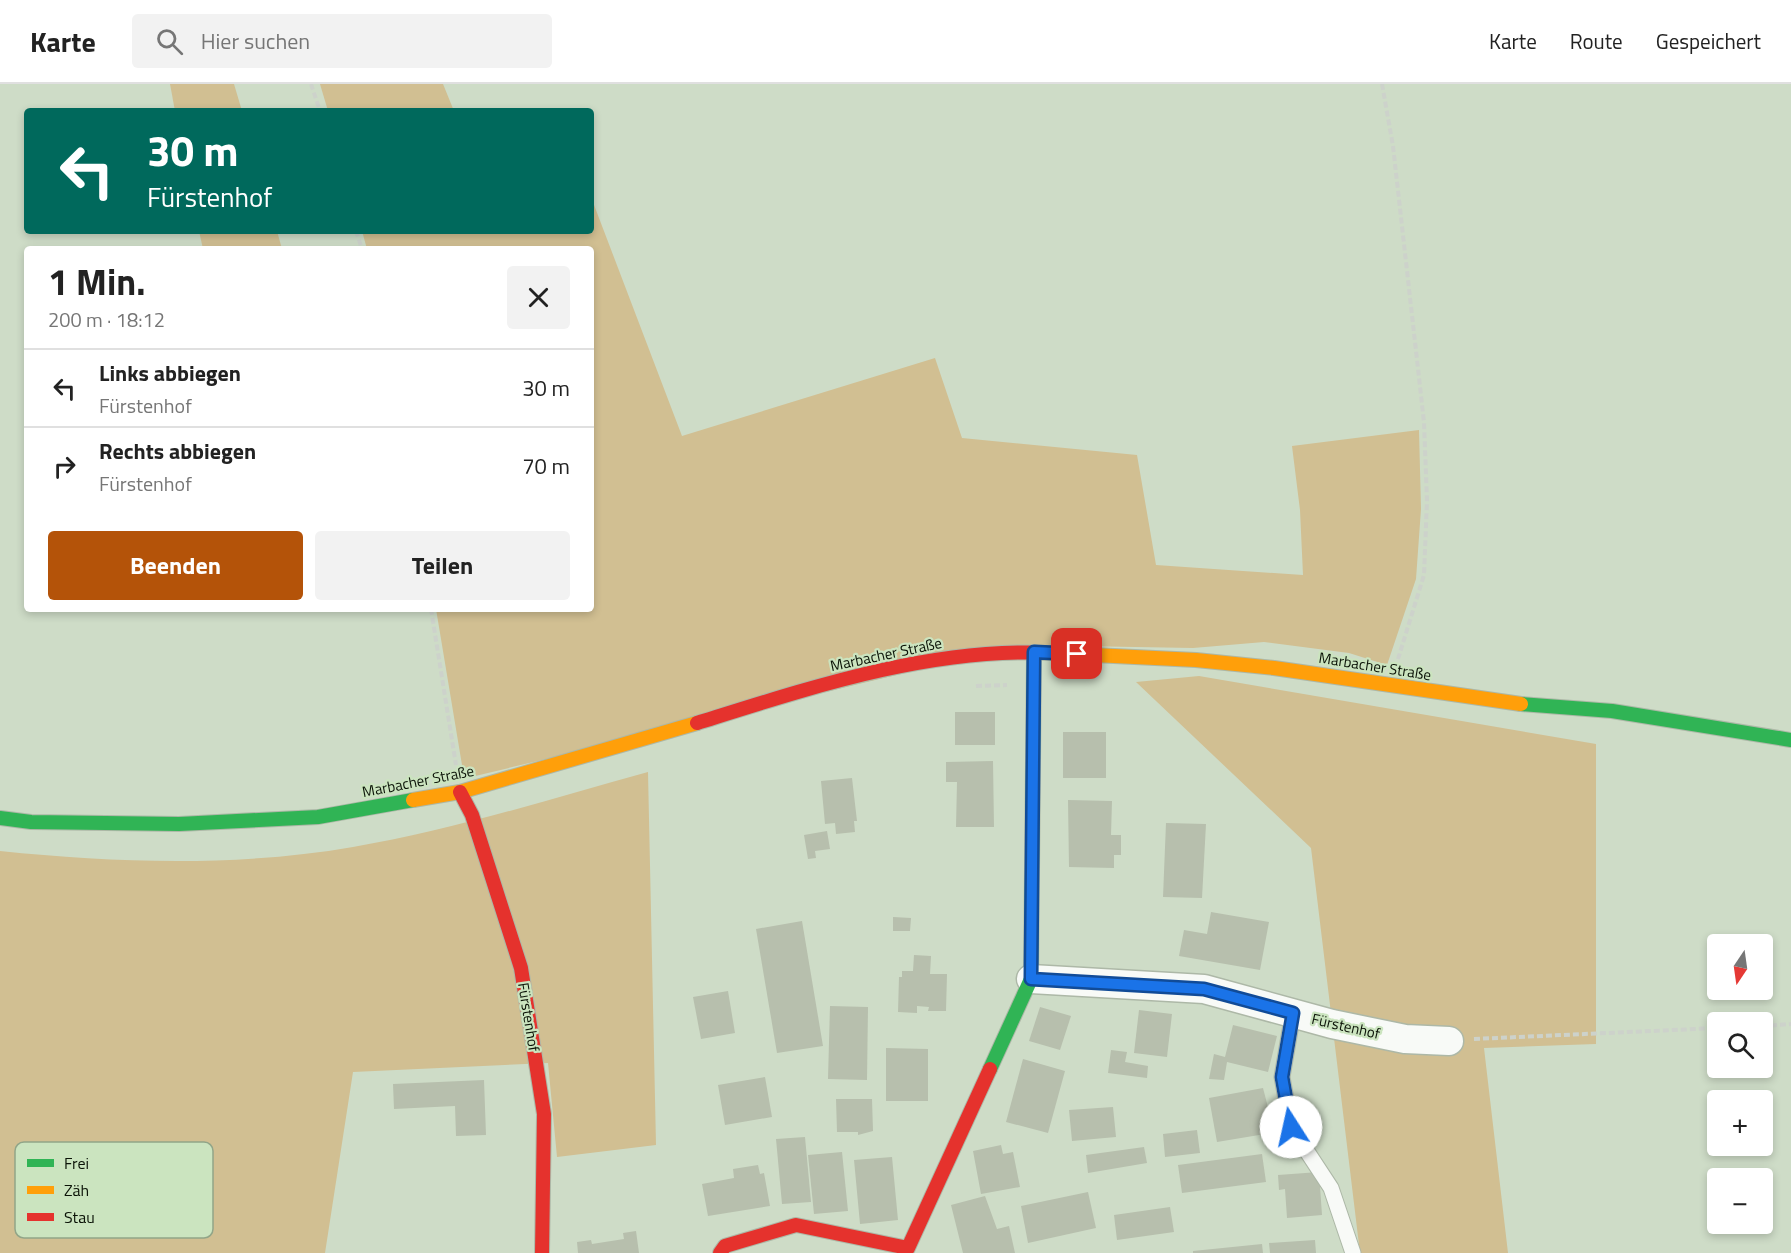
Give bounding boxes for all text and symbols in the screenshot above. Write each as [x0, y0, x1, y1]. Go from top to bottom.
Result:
search box [132, 14, 552, 68]
text: Karte [30, 20, 96, 63]
text: Hier suchen [201, 24, 310, 58]
icon: search [153, 25, 186, 58]
text: Karte [1489, 25, 1537, 57]
text: Route [1570, 25, 1623, 57]
text: Gespeichert [1656, 25, 1761, 57]
text: 30 m [147, 118, 239, 182]
icon: left [48, 132, 126, 210]
text: Fürstenhof [147, 176, 272, 217]
text: 1 Min. [48, 254, 145, 309]
button: close [507, 266, 570, 329]
text: 200 m · 18:12 [48, 304, 165, 335]
text: Links abbiegen [99, 356, 241, 390]
text: 30 m [522, 371, 570, 405]
icon: left [48, 372, 81, 405]
text: Fürstenhof [99, 390, 192, 421]
text: Rechts abbiegen [99, 434, 256, 468]
text: 70 m [522, 449, 570, 483]
icon: right [48, 450, 81, 483]
text: Fürstenhof [99, 468, 192, 499]
button: Beenden [48, 531, 303, 600]
button: Teilen [315, 531, 570, 600]
pin [1051, 628, 1102, 679]
street label: Marbacher Straße [828, 631, 944, 677]
icon: arrive [1060, 637, 1093, 670]
street label: Marbacher Straße [1317, 646, 1433, 686]
street label: Marbacher Straße [360, 759, 476, 803]
north arrow [1707, 934, 1773, 1000]
map controls [1707, 934, 1773, 1234]
street label: Fürstenhof [512, 981, 546, 1053]
street label: Fürstenhof [1310, 1007, 1383, 1045]
button: search [1707, 1012, 1773, 1078]
button: + [1707, 1090, 1773, 1156]
position arrow [1259, 1095, 1323, 1159]
legend [15, 1142, 213, 1238]
text: Frei [64, 1151, 89, 1175]
button: − [1707, 1168, 1773, 1234]
text: Zäh [64, 1178, 89, 1202]
text: Stau [64, 1205, 95, 1229]

